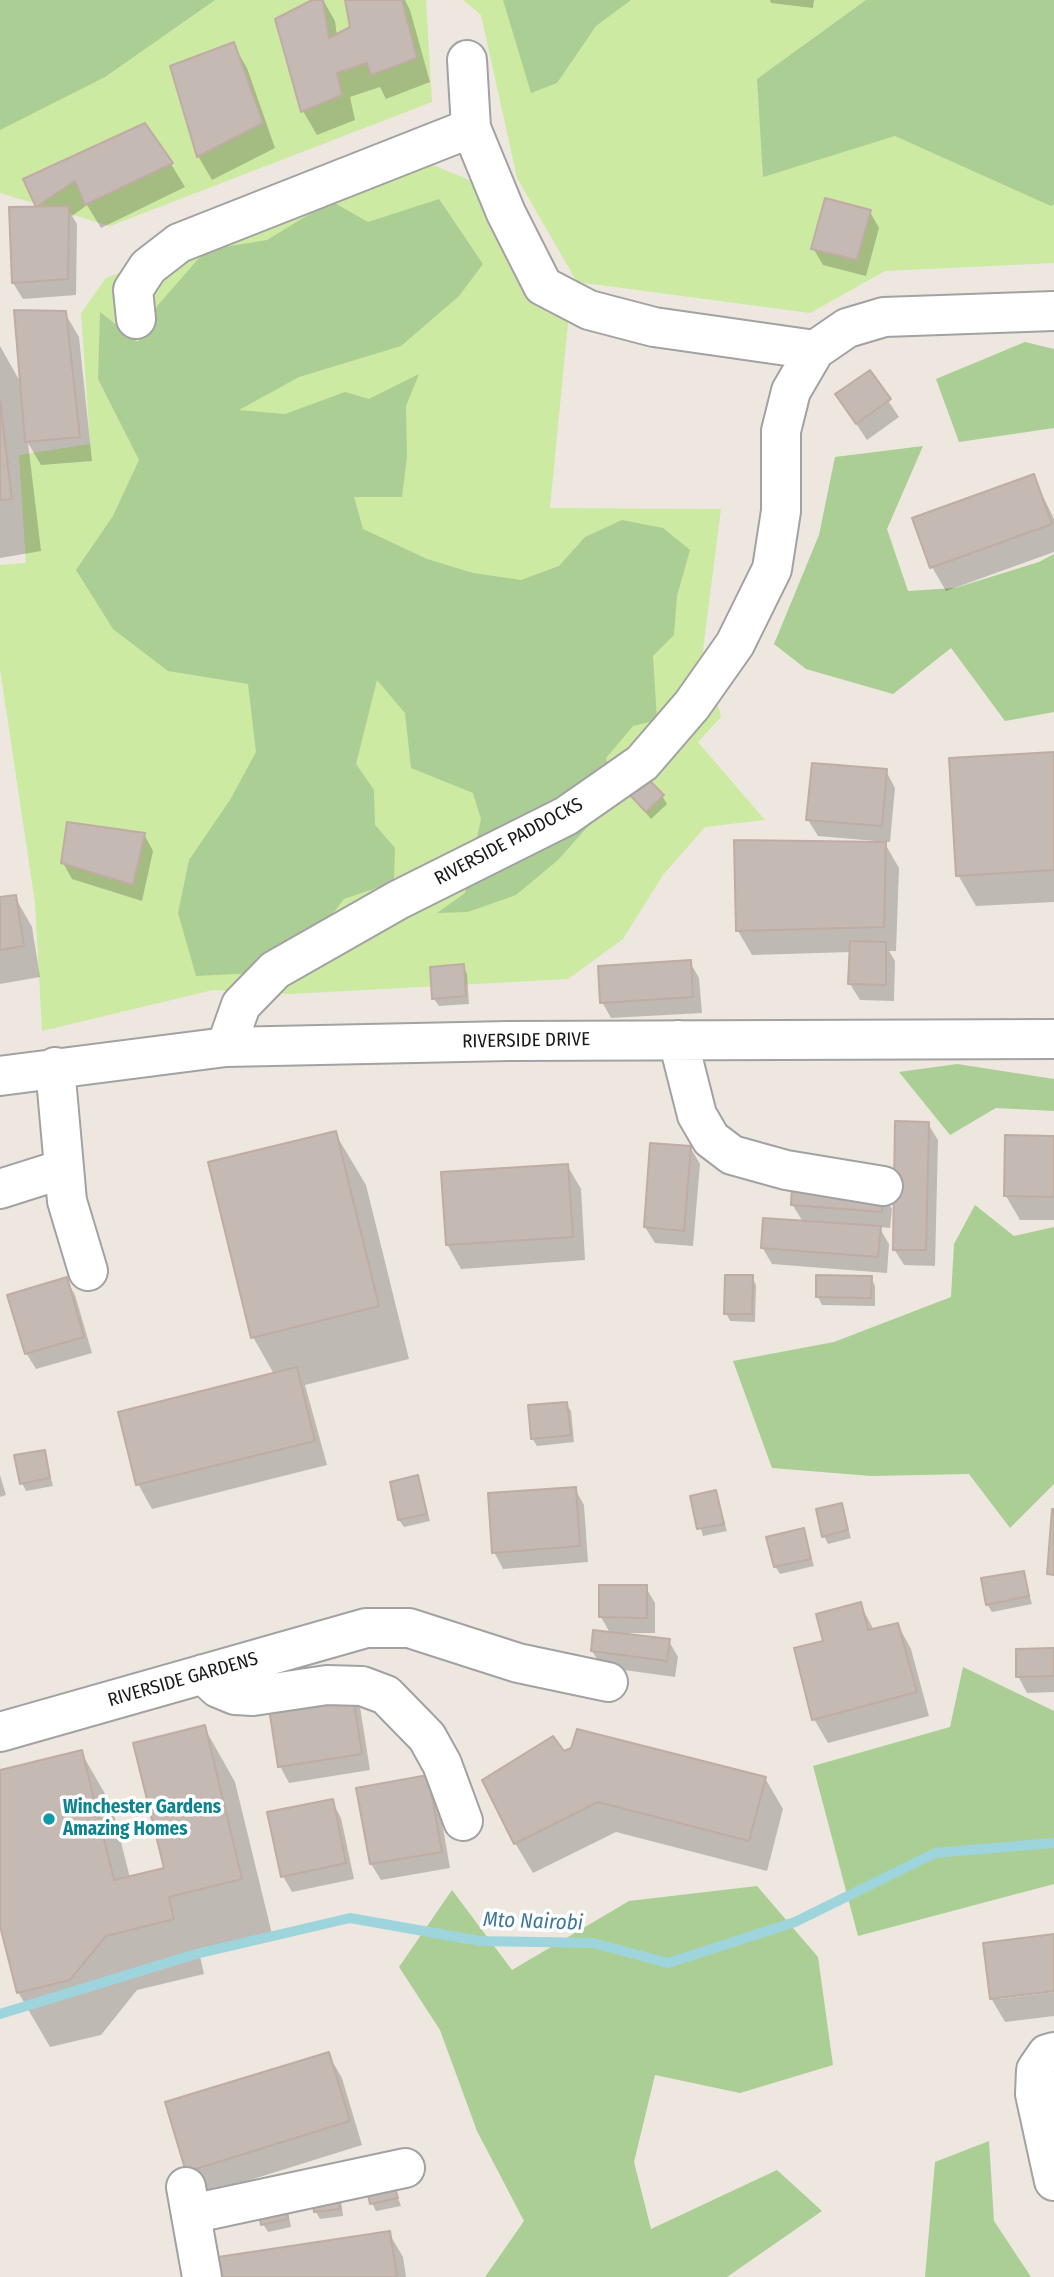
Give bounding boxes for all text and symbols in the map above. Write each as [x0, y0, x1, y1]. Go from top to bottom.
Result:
street label: RIVERSIDE PADDOCKS [431, 793, 587, 891]
street label: RIVERSIDE DRIVE [462, 1028, 590, 1054]
street label: RIVERSIDE GARDENS [105, 1648, 261, 1712]
place label: Winchester Gardens Amazing Homes [63, 1797, 221, 1841]
marker: Winchester Gardens Amazing Homes [41, 1811, 57, 1827]
water label: Mto Nairobi [483, 1908, 583, 1936]

